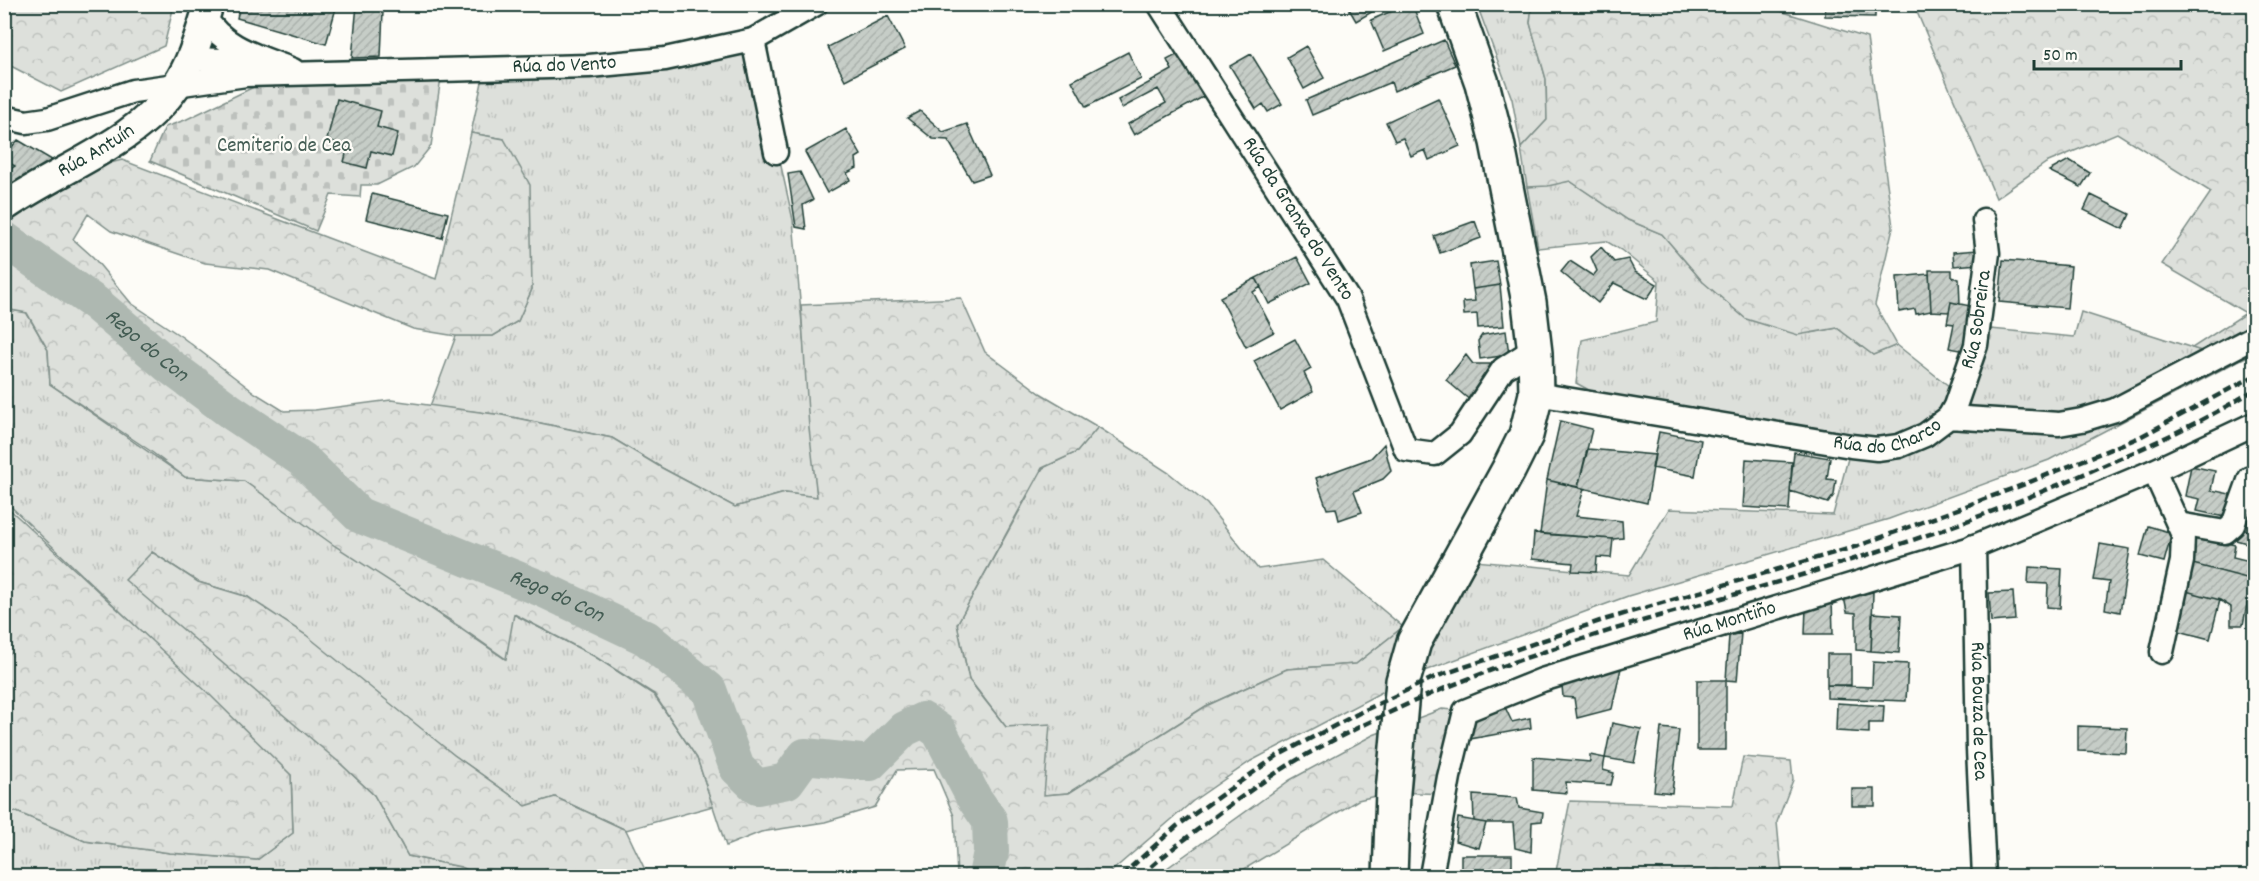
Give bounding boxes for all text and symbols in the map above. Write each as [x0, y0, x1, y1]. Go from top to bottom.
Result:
scale bar [2034, 33, 2181, 71]
text: 50 m [2043, 44, 2078, 69]
street label: Rúa do Vento [512, 49, 618, 83]
street label: Rúa Antuín [53, 117, 142, 187]
park label: Cemiterio de Cea [217, 132, 352, 162]
street label: Rúa da Granxa do Vento [1233, 132, 1361, 307]
street label: Rúa Sobreira [1954, 267, 2001, 374]
water label: Rego do Con [97, 302, 195, 391]
street label: Rúa do Charco [1831, 412, 1949, 464]
water label: Rego do Con [504, 562, 609, 632]
street label: Rúa Montiño [1679, 594, 1780, 651]
street label: Rúa Bouza de Cea [1961, 641, 1995, 782]

